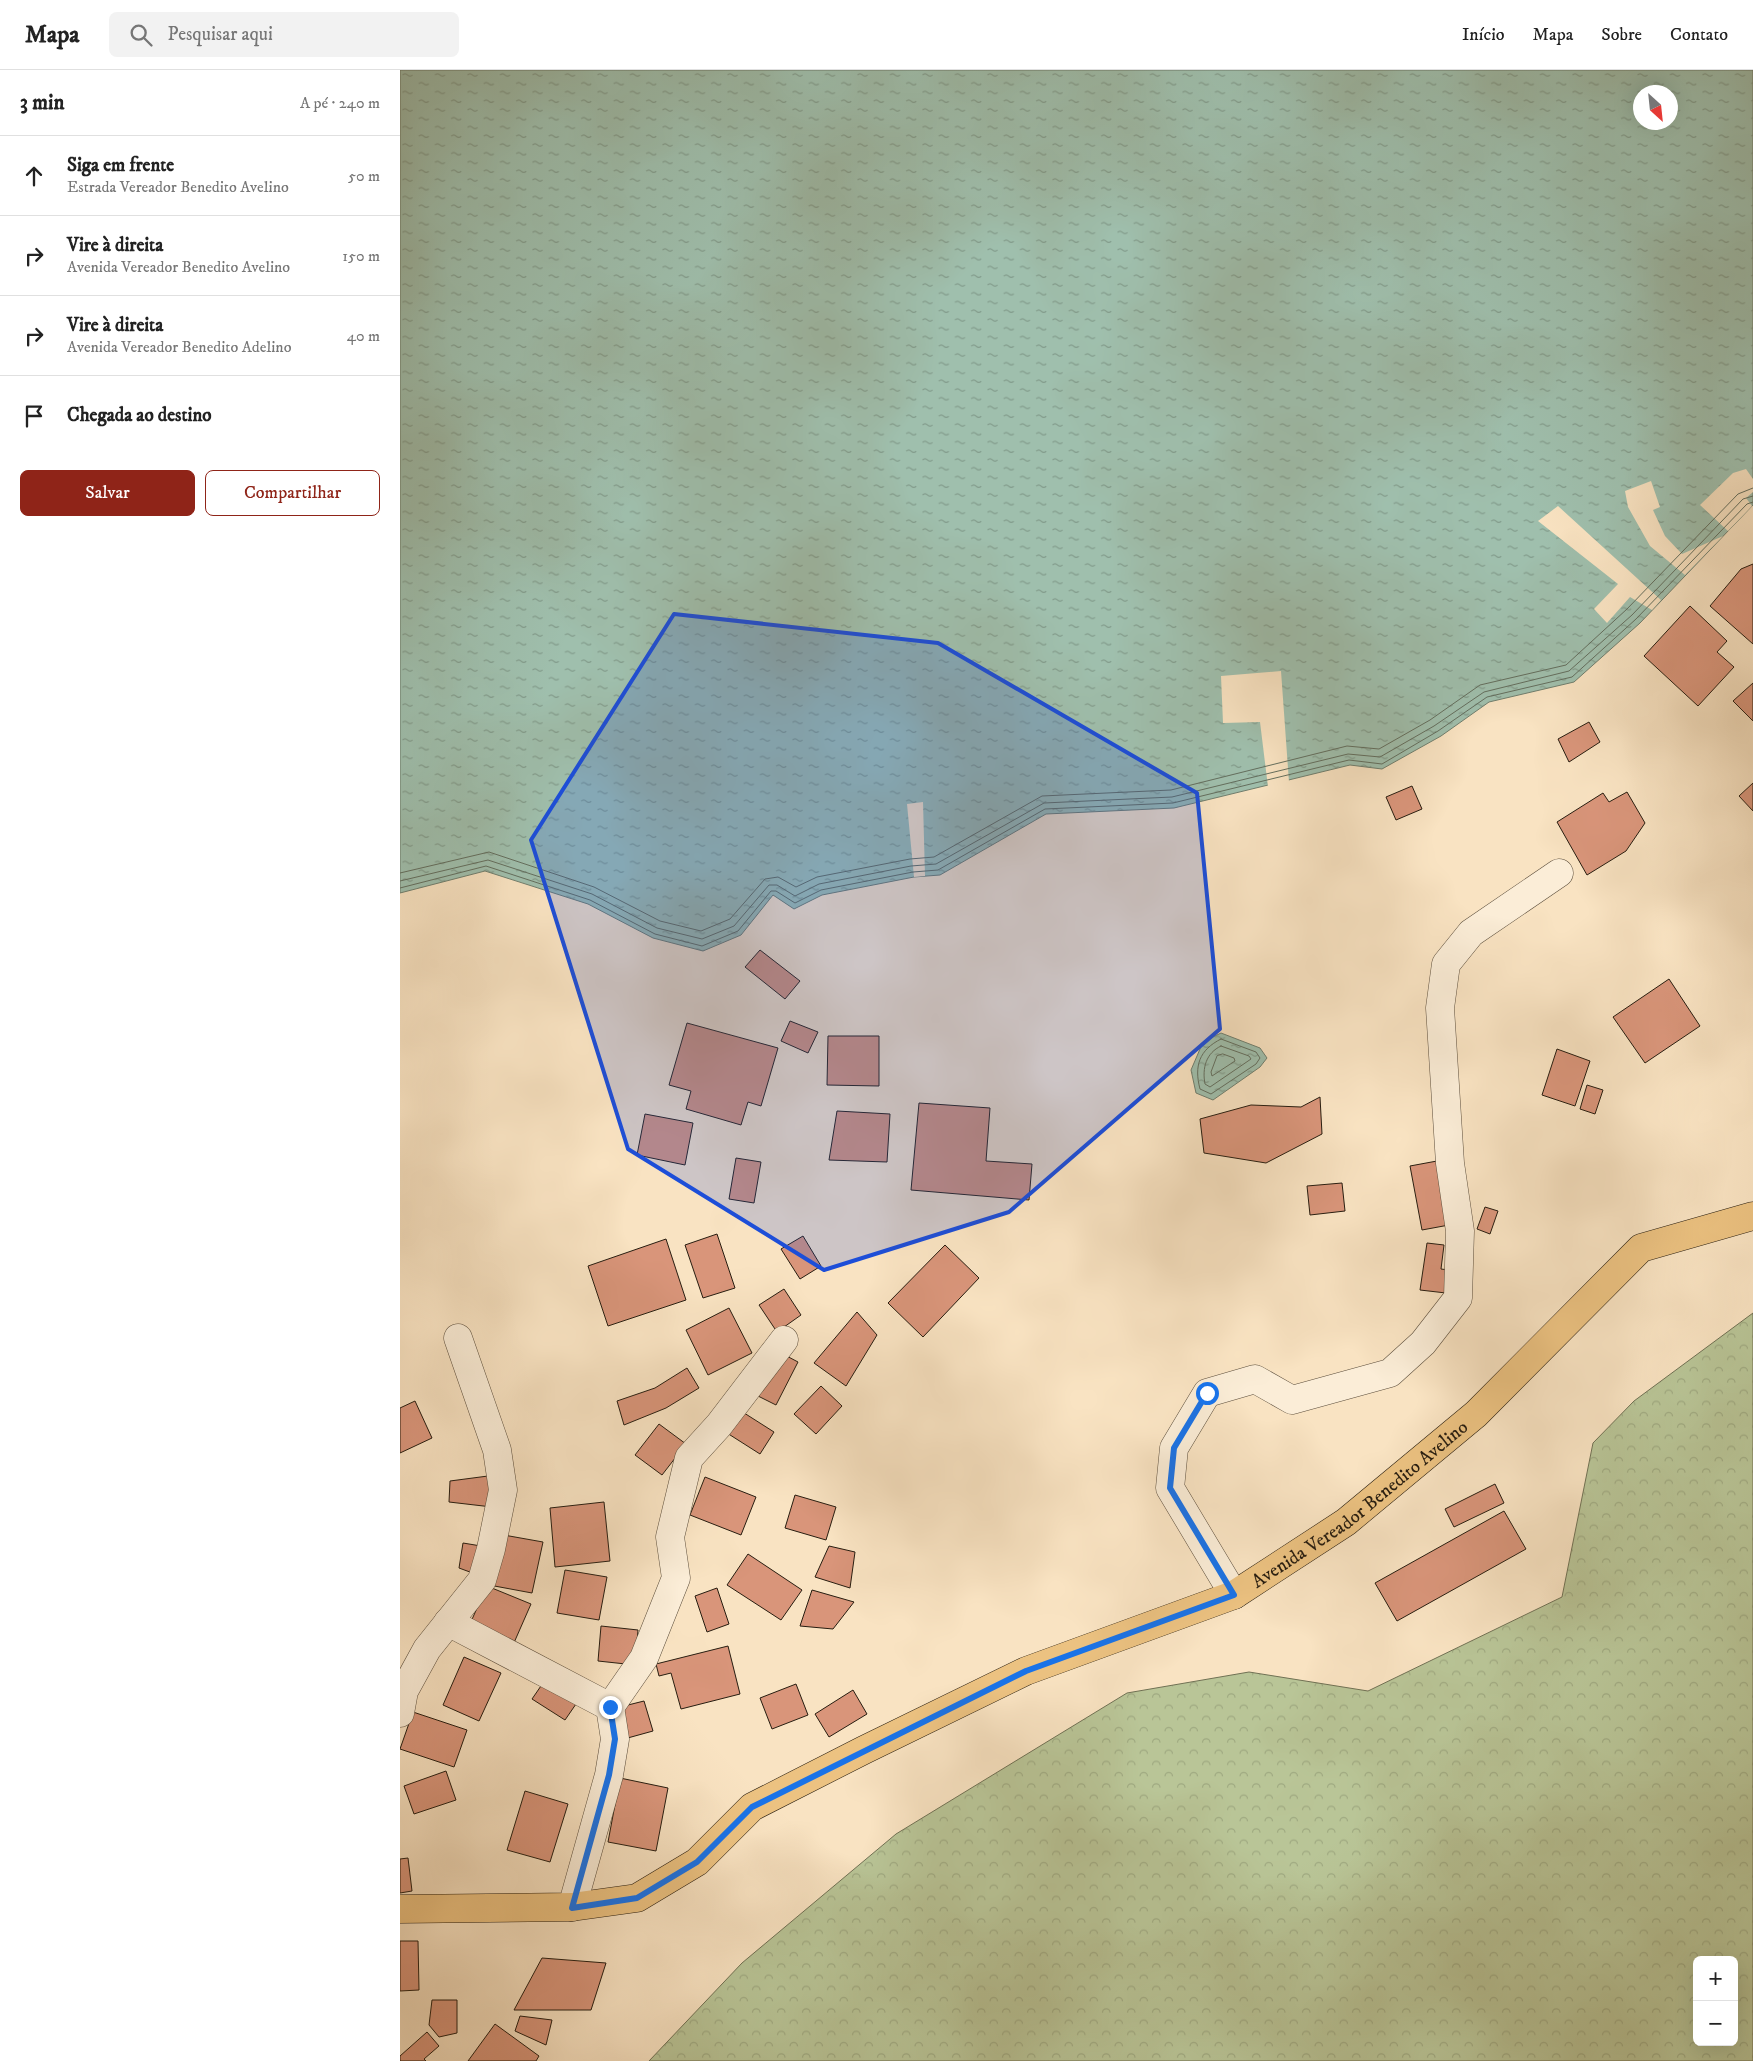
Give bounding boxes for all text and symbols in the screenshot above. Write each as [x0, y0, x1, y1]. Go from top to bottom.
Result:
search box [109, 12, 459, 57]
text: Mapa [25, 20, 79, 50]
icon: search [127, 21, 155, 49]
text: Pesquisar aqui [167, 23, 273, 46]
text: Início [1462, 24, 1505, 46]
text: Mapa [1533, 24, 1573, 46]
text: Sobre [1601, 24, 1642, 46]
text: Contato [1670, 24, 1728, 46]
north arrow [1633, 85, 1678, 130]
text: 3 min [20, 90, 65, 116]
text: A pé · 240 m [300, 93, 380, 113]
text: Siga em frente [67, 154, 174, 177]
icon: ahead [20, 162, 48, 190]
text: 50 m [348, 166, 380, 186]
text: Estrada Vereador Benedito Avelino [67, 177, 289, 197]
text: Vire à direita [67, 234, 163, 257]
icon: right [20, 242, 48, 270]
text: 150 m [342, 246, 380, 266]
text: Avenida Vereador Benedito Avelino [67, 257, 290, 277]
text: Vire à direita [67, 314, 163, 337]
icon: right [20, 322, 48, 350]
text: 40 m [347, 326, 380, 346]
text: Avenida Vereador Benedito Adelino [67, 337, 291, 357]
icon: arrive [20, 402, 48, 430]
text: Chegada ao destino [67, 404, 212, 427]
button: Salvar [20, 470, 195, 516]
button: Compartilhar [205, 470, 380, 516]
route start [1196, 1382, 1219, 1405]
street label: Avenida Vereador Benedito Avelino [1248, 1416, 1473, 1594]
route end [599, 1696, 622, 1719]
map controls [1693, 1956, 1738, 2046]
button: + [1693, 1956, 1738, 2001]
button: − [1693, 2001, 1738, 2046]

